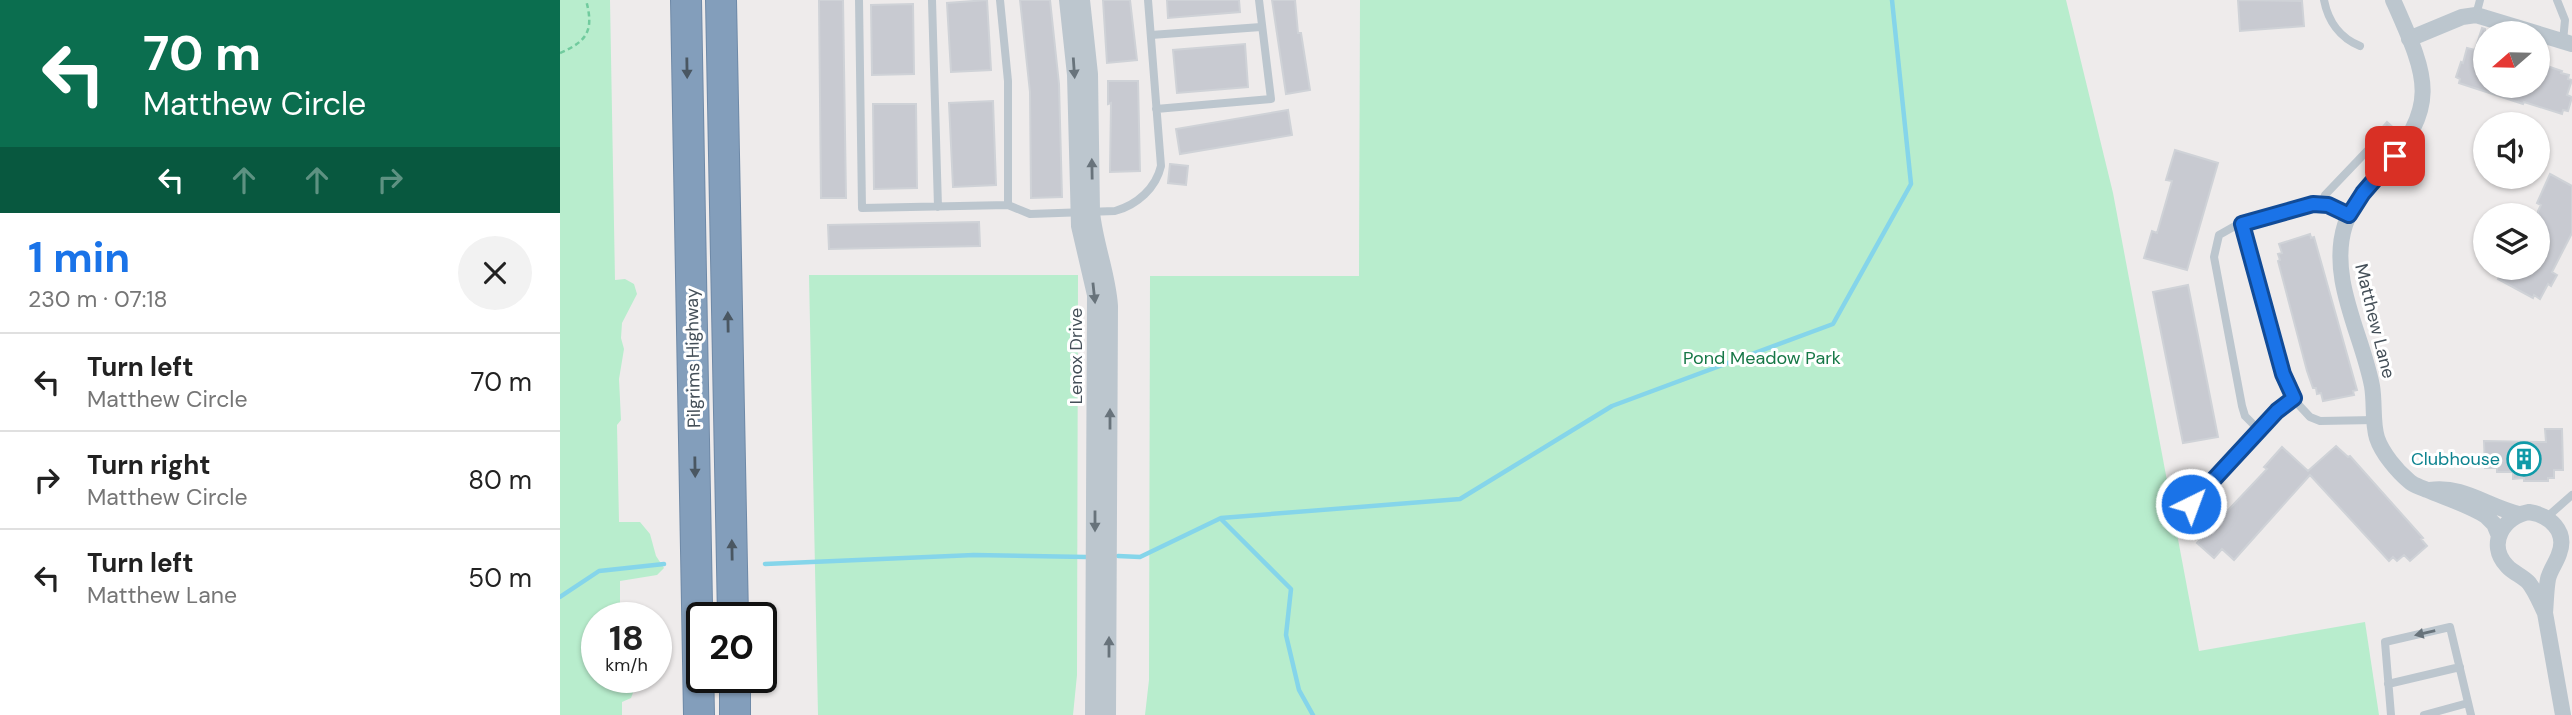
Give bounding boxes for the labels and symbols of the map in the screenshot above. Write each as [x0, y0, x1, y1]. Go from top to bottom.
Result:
north arrow [2473, 21, 2550, 98]
one-way arrow [681, 57, 693, 79]
one-way arrow [1069, 57, 1080, 79]
pin [2365, 126, 2425, 186]
one-way arrow [1086, 158, 1097, 180]
street label: Matthew Lane [2349, 261, 2401, 381]
one-way arrow [1089, 283, 1100, 305]
street label: Pilgrims Highway [680, 288, 706, 428]
street label: Lenox Drive [1064, 308, 1088, 404]
one-way arrow [722, 311, 733, 333]
park label: Pond Meadow Park [1683, 346, 1841, 370]
one-way arrow [1104, 408, 1116, 430]
building icon: Clubhouse [2505, 440, 2543, 478]
place label: Clubhouse [2411, 447, 2500, 471]
one-way arrow [689, 456, 700, 478]
position arrow [2154, 467, 2228, 541]
one-way arrow [1089, 510, 1101, 532]
one-way arrow [726, 538, 738, 560]
speed limit sign: 20 [686, 602, 777, 693]
one-way arrow [2414, 627, 2436, 638]
one-way arrow [1103, 636, 1115, 658]

